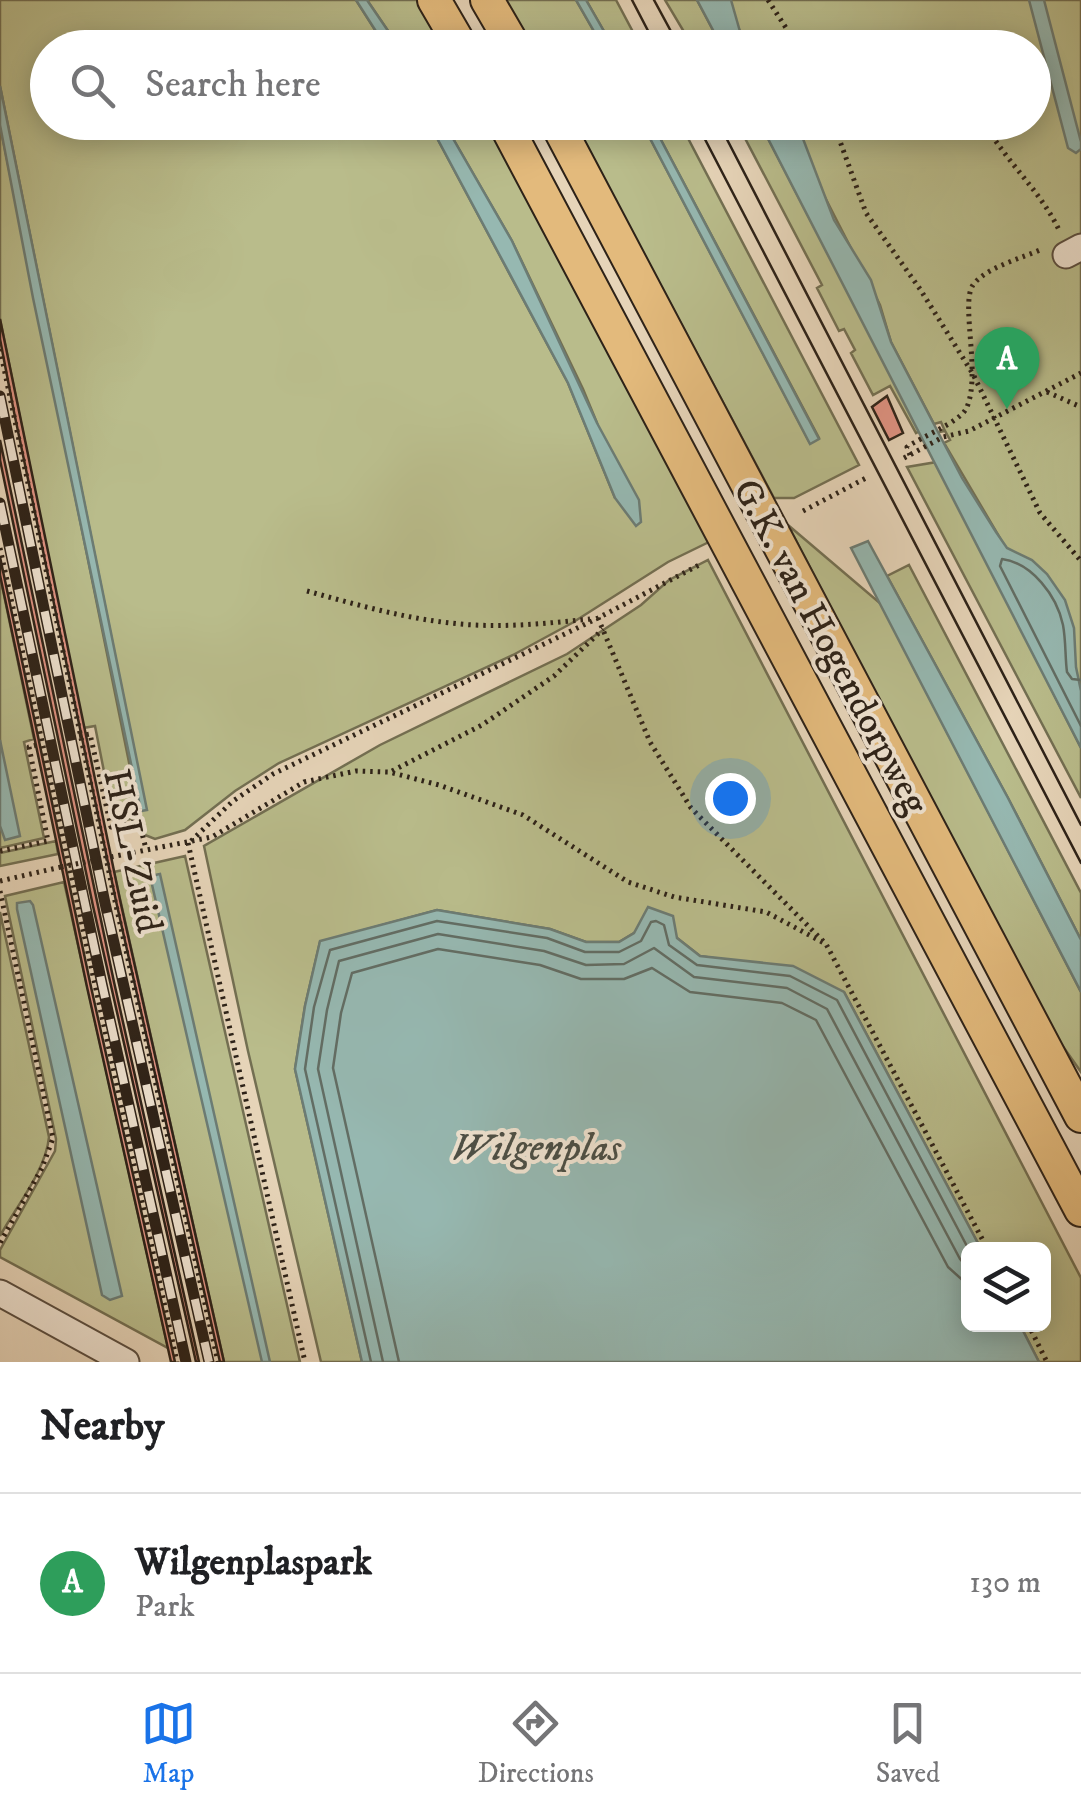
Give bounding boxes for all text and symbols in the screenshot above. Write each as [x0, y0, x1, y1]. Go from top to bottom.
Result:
search box [30, 30, 1051, 140]
icon: search [65, 58, 120, 113]
text: Search here [145, 61, 321, 109]
pin: A [974, 326, 1040, 409]
street label: G.K. van Hogendorpweg [721, 471, 939, 823]
street label: HSL-Zuid [91, 765, 173, 937]
your location [705, 773, 756, 824]
water label: Wilgenplas [451, 1124, 622, 1174]
map controls [961, 1242, 1051, 1332]
button: layers [961, 1242, 1051, 1332]
text: Nearby [40, 1401, 164, 1453]
text: Wilgenplaspark [135, 1539, 372, 1587]
text: A [62, 1563, 83, 1603]
text: 130 m [969, 1563, 1041, 1603]
text: Park [135, 1587, 195, 1627]
tab: Map [141, 1696, 196, 1791]
tab: Directions [478, 1696, 594, 1791]
tab: Saved [876, 1696, 940, 1791]

